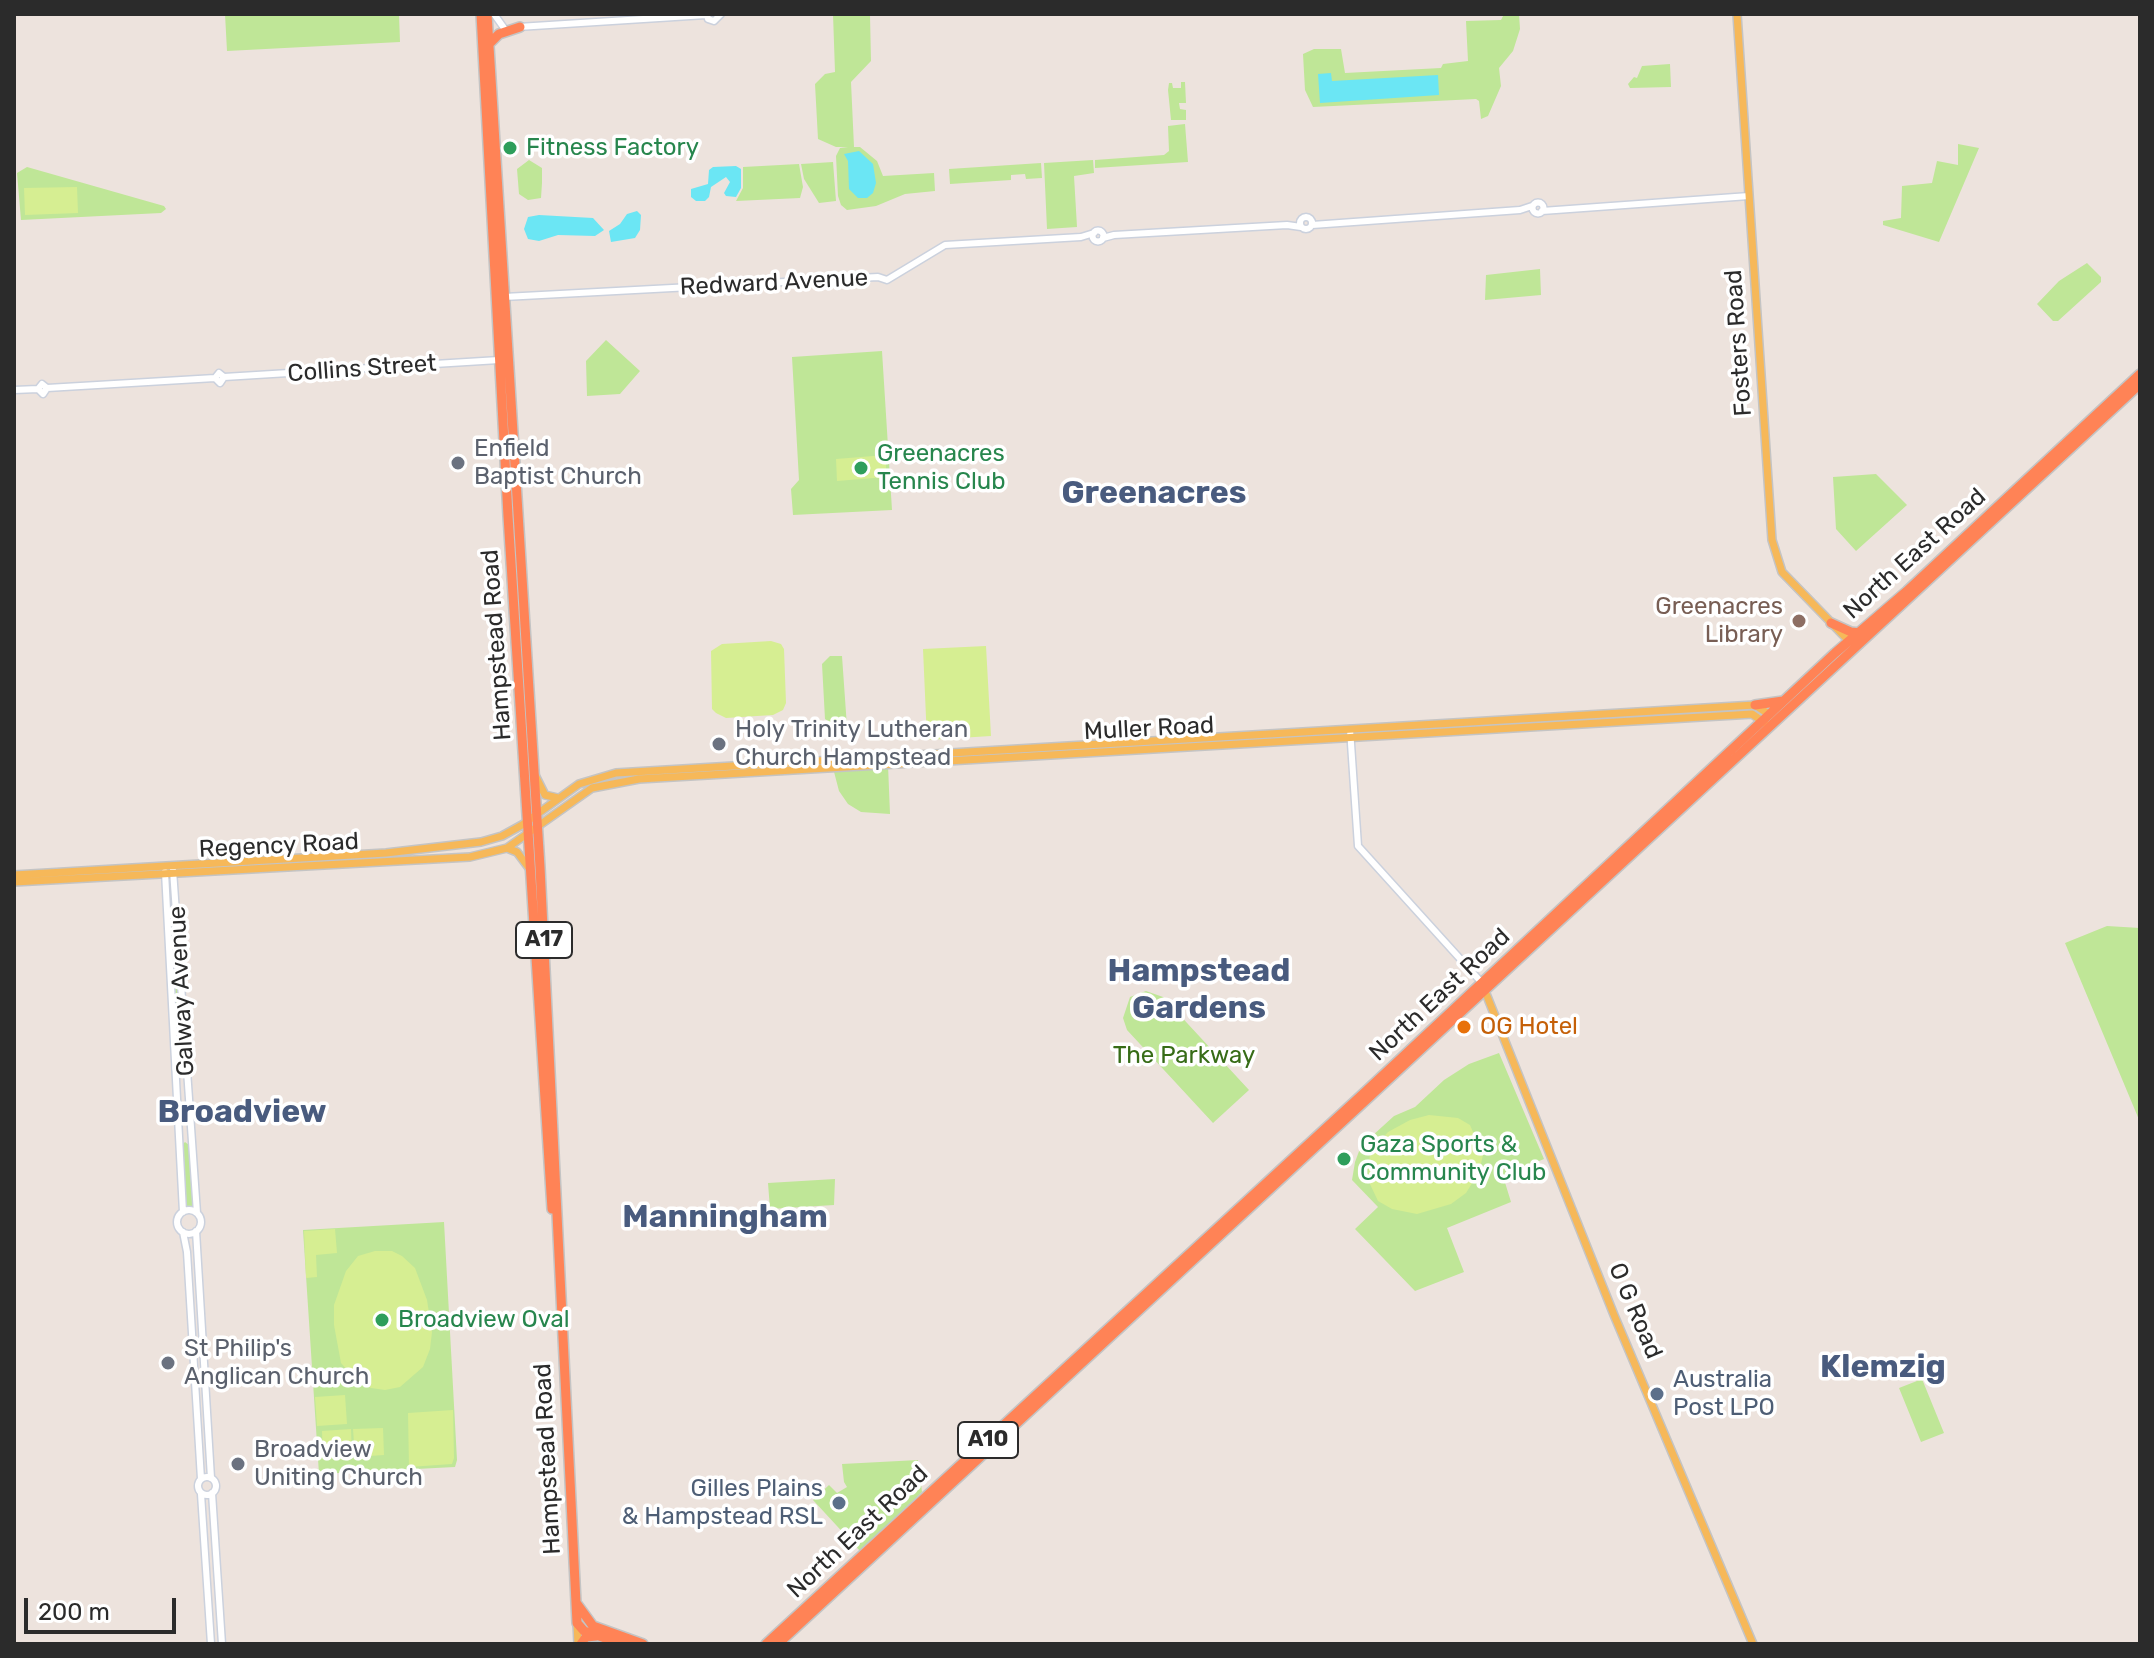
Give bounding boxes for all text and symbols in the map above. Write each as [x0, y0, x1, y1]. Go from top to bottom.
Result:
place label: Fitness Factory [526, 134, 699, 162]
marker: Fitness Factory [501, 139, 519, 157]
street label: Redward Avenue [679, 264, 869, 302]
street label: Fosters Road [1720, 269, 1758, 417]
street label: Collins Street [287, 349, 437, 389]
place label: Enfield Baptist Church [474, 435, 642, 491]
place label: Greenacres Tennis Club [877, 440, 1006, 496]
marker: Enfield Baptist Church [449, 454, 467, 472]
marker: Greenacres Tennis Club [852, 459, 870, 477]
district label: Greenacres [1062, 475, 1246, 513]
street label: North East Road [1838, 483, 1992, 625]
street label: Hampstead Road [476, 549, 518, 741]
place label: Greenacres Library [1655, 593, 1783, 649]
marker: Greenacres Library [1790, 612, 1808, 630]
street label: Muller Road [1083, 711, 1215, 747]
place label: Holy Trinity Lutheran Church Hampstead [735, 716, 968, 772]
marker: Holy Trinity Lutheran Church Hampstead [710, 735, 728, 753]
street label: Regency Road [198, 827, 360, 865]
street label: Galway Avenue [163, 905, 201, 1077]
road number: A17 [516, 922, 572, 958]
street label: North East Road [1364, 923, 1516, 1067]
district label: Hampstead Gardens [1108, 953, 1290, 1028]
place label: OG Hotel [1480, 1013, 1578, 1041]
marker: OG Hotel [1455, 1018, 1473, 1036]
park label: The Parkway [1113, 1042, 1255, 1070]
district label: Broadview [157, 1094, 327, 1132]
place label: Gaza Sports & Community Club [1360, 1131, 1546, 1187]
marker: Gaza Sports & Community Club [1335, 1150, 1353, 1168]
district label: Manningham [622, 1199, 828, 1237]
street label: O G Road [1602, 1259, 1668, 1363]
place label: Broadview Oval [398, 1306, 570, 1334]
marker: Broadview Oval [373, 1311, 391, 1329]
place label: St Philip's Anglican Church [184, 1335, 369, 1391]
district label: Klemzig [1820, 1349, 1946, 1387]
marker: St Philip's Anglican Church [159, 1354, 177, 1372]
street label: Hampstead Road [529, 1363, 567, 1555]
place label: Australia Post LPO [1673, 1366, 1775, 1422]
marker: Australia Post LPO [1648, 1385, 1666, 1403]
road number: A10 [958, 1422, 1018, 1458]
place label: Broadview Uniting Church [254, 1436, 423, 1492]
marker: Broadview Uniting Church [229, 1455, 247, 1473]
street label: North East Road [782, 1460, 934, 1604]
place label: Gilles Plains & Hampstead RSL [622, 1475, 823, 1531]
marker: Gilles Plains & Hampstead RSL [830, 1494, 848, 1512]
scale bar [28, 1582, 180, 1632]
text: 200 m [38, 1598, 110, 1626]

